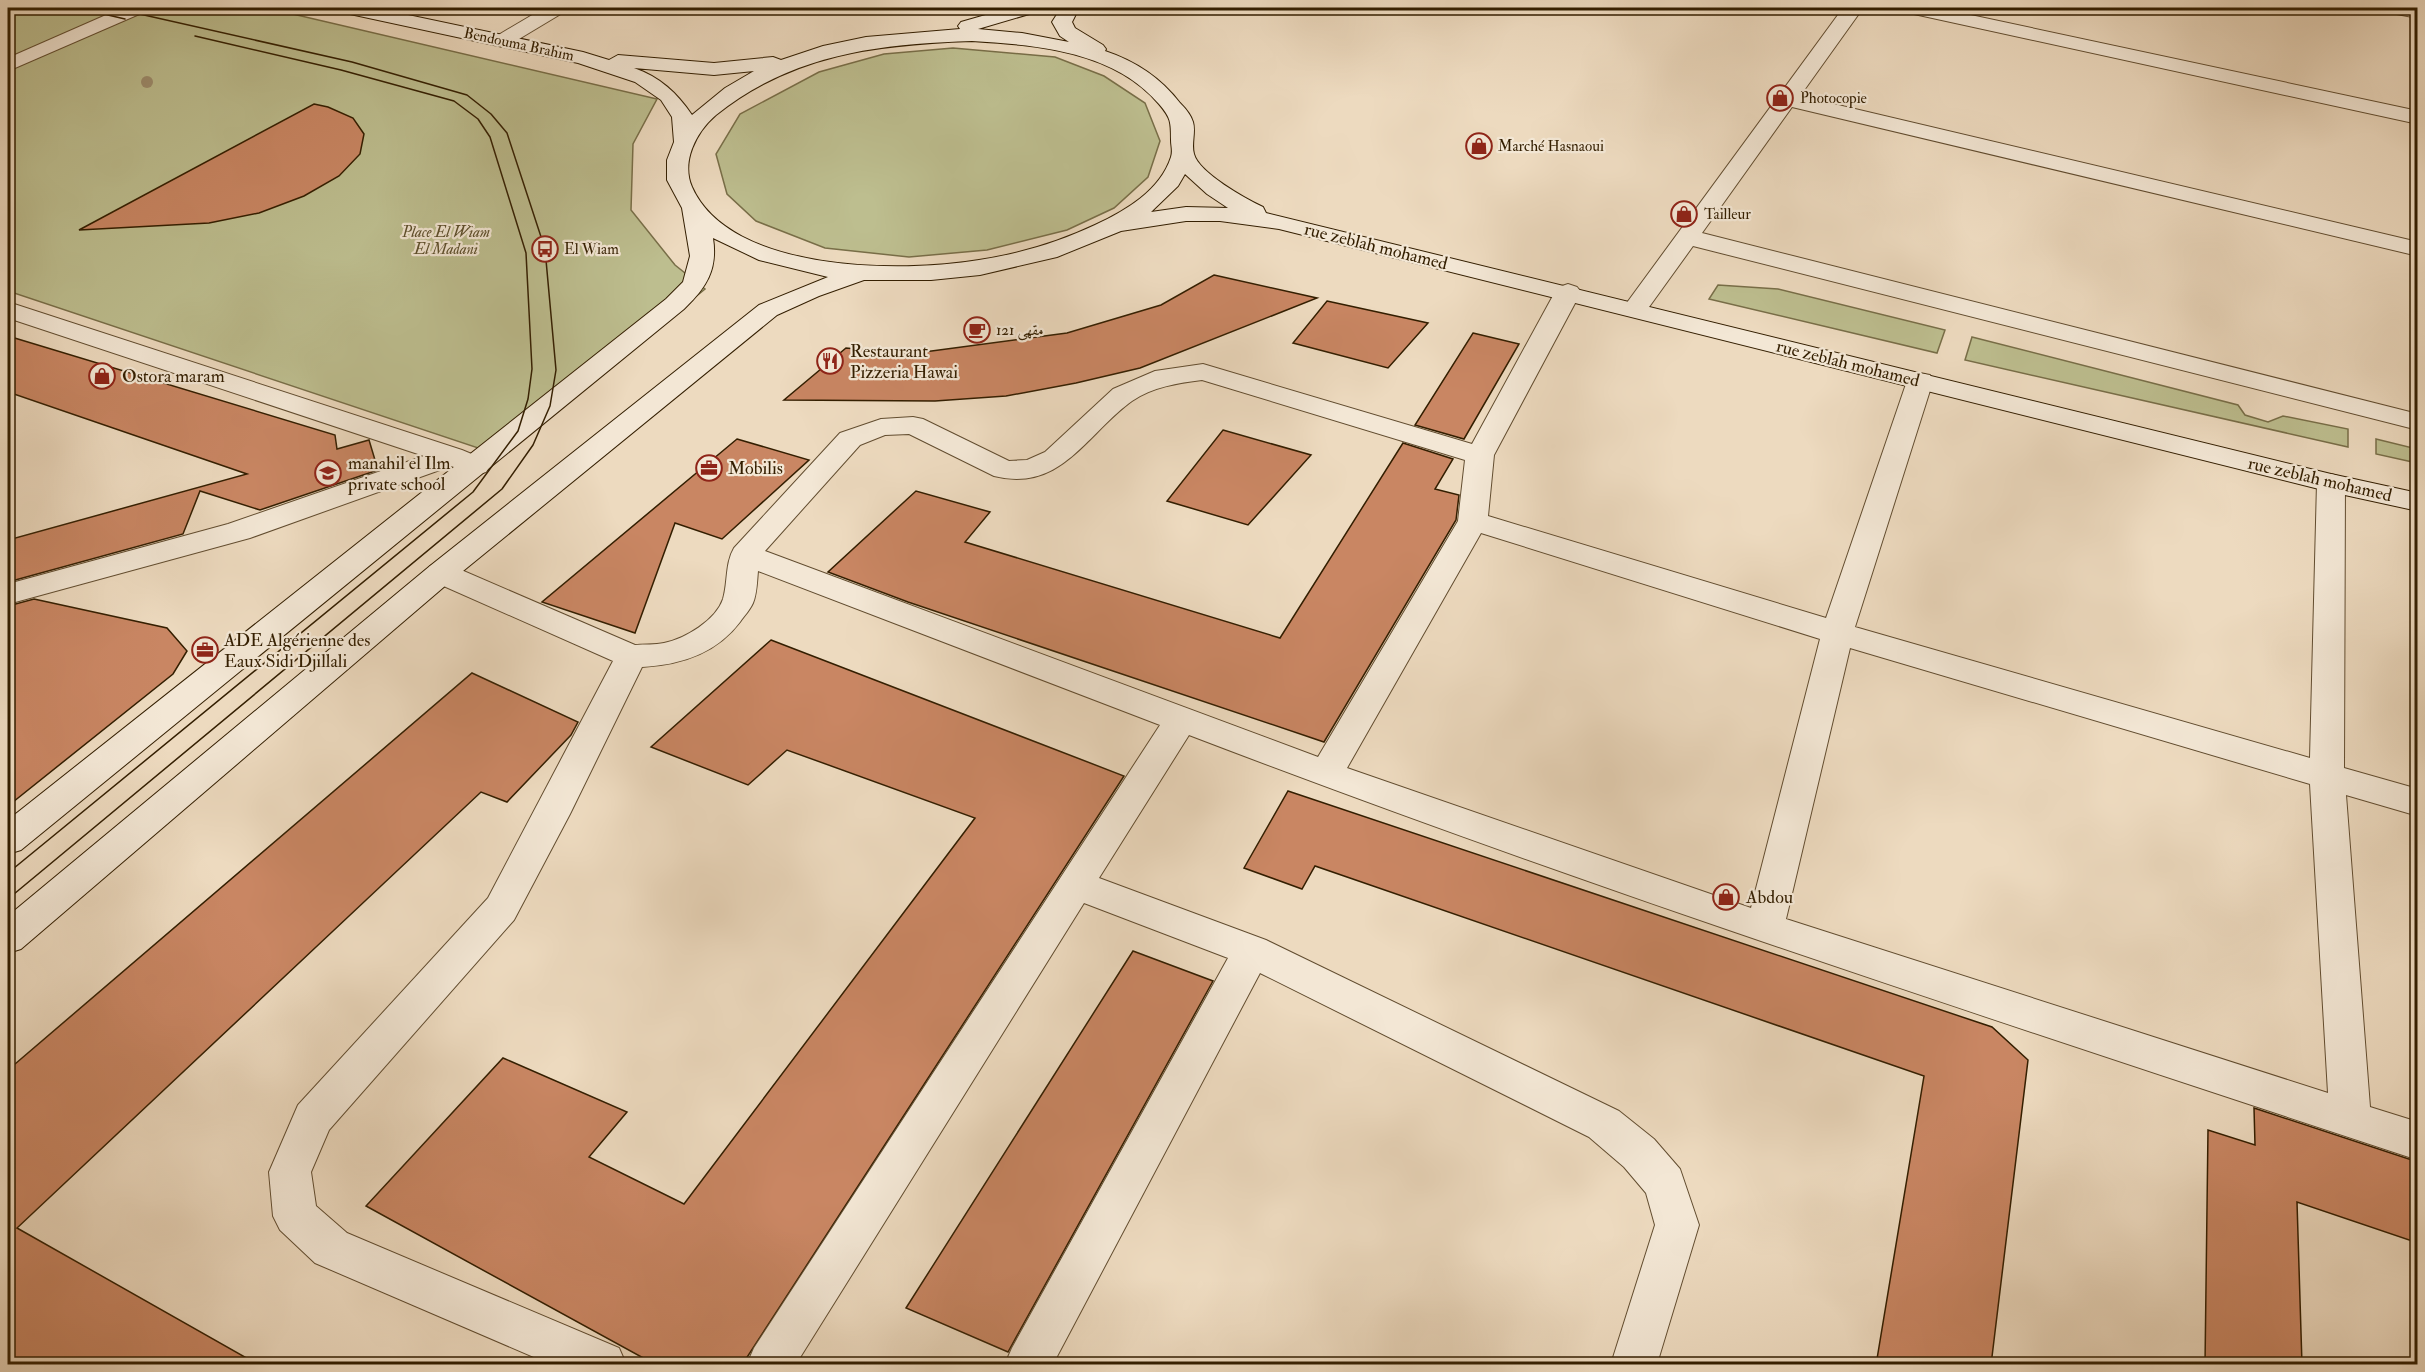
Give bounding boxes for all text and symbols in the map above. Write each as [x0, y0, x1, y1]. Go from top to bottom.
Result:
street label: Bendouma Brahim [462, 24, 576, 66]
shop icon: Photocopie [1765, 83, 1795, 113]
place label: Photocopie [1800, 89, 1867, 109]
shop icon: Marché Hasnaoui [1464, 131, 1494, 161]
place label: Marché Hasnaoui [1498, 137, 1604, 156]
shop icon: Tailleur [1669, 199, 1699, 229]
place label: Tailleur [1704, 205, 1751, 224]
street label: rue zeblah mohamed [1302, 218, 1450, 275]
park label: Place El Wiam El Madani [401, 223, 490, 259]
bus stop icon: El Wiam [530, 234, 560, 264]
place label: El Wiam [564, 240, 619, 259]
cafe icon: مقهى 121 [962, 315, 992, 345]
place label: مقهى 121 [996, 321, 1044, 341]
street label: rue zeblah mohamed [1774, 335, 1922, 392]
place label: Restaurant Pizzeria Hawai [850, 340, 958, 384]
restaurant icon: Restaurant Pizzeria Hawai [815, 346, 845, 376]
shop icon: Ostora maram [87, 361, 117, 391]
place label: Ostora maram [122, 365, 225, 388]
place label: manahil el Ilm private school [347, 452, 450, 496]
street label: rue zeblah mohamed [2246, 452, 2394, 507]
office icon: Mobilis [694, 453, 724, 483]
place label: Mobilis [728, 457, 783, 480]
school or university icon: manahil el Ilm private school [313, 458, 343, 488]
place label: ADE Algérienne des Eaux Sidi Djillali [223, 629, 370, 673]
office icon: ADE Algérienne des Eaux Sidi Djillali [190, 635, 220, 665]
shop icon: Abdou [1711, 882, 1741, 912]
place label: Abdou [1745, 886, 1793, 909]

